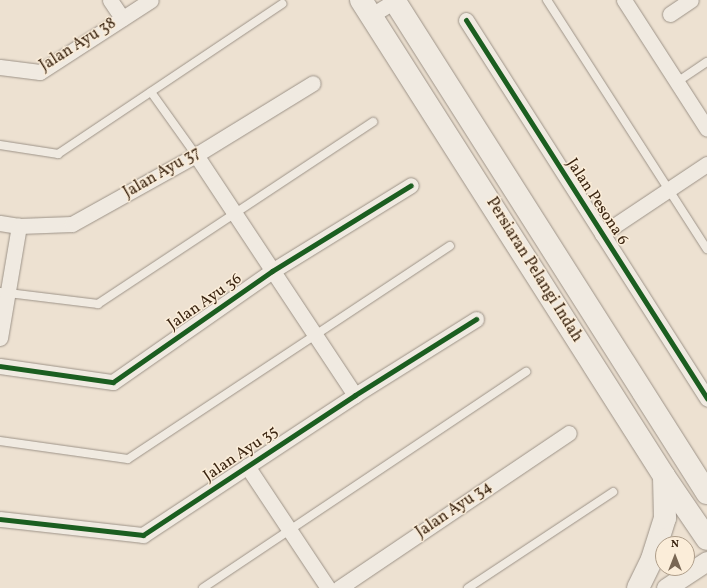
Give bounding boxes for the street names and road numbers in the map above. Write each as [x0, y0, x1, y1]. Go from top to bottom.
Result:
street label: Jalan Ayu 38 [36, 14, 120, 76]
street label: Jalan Ayu 37 [120, 143, 204, 203]
street label: Jalan Pesona 6 [562, 155, 632, 249]
street label: Persiaran Pelangi Indah [482, 194, 586, 346]
street label: Jalan Ayu 36 [164, 269, 246, 335]
street label: Jalan Ayu 35 [200, 422, 282, 486]
street label: Jalan Ayu 34 [412, 478, 496, 542]

